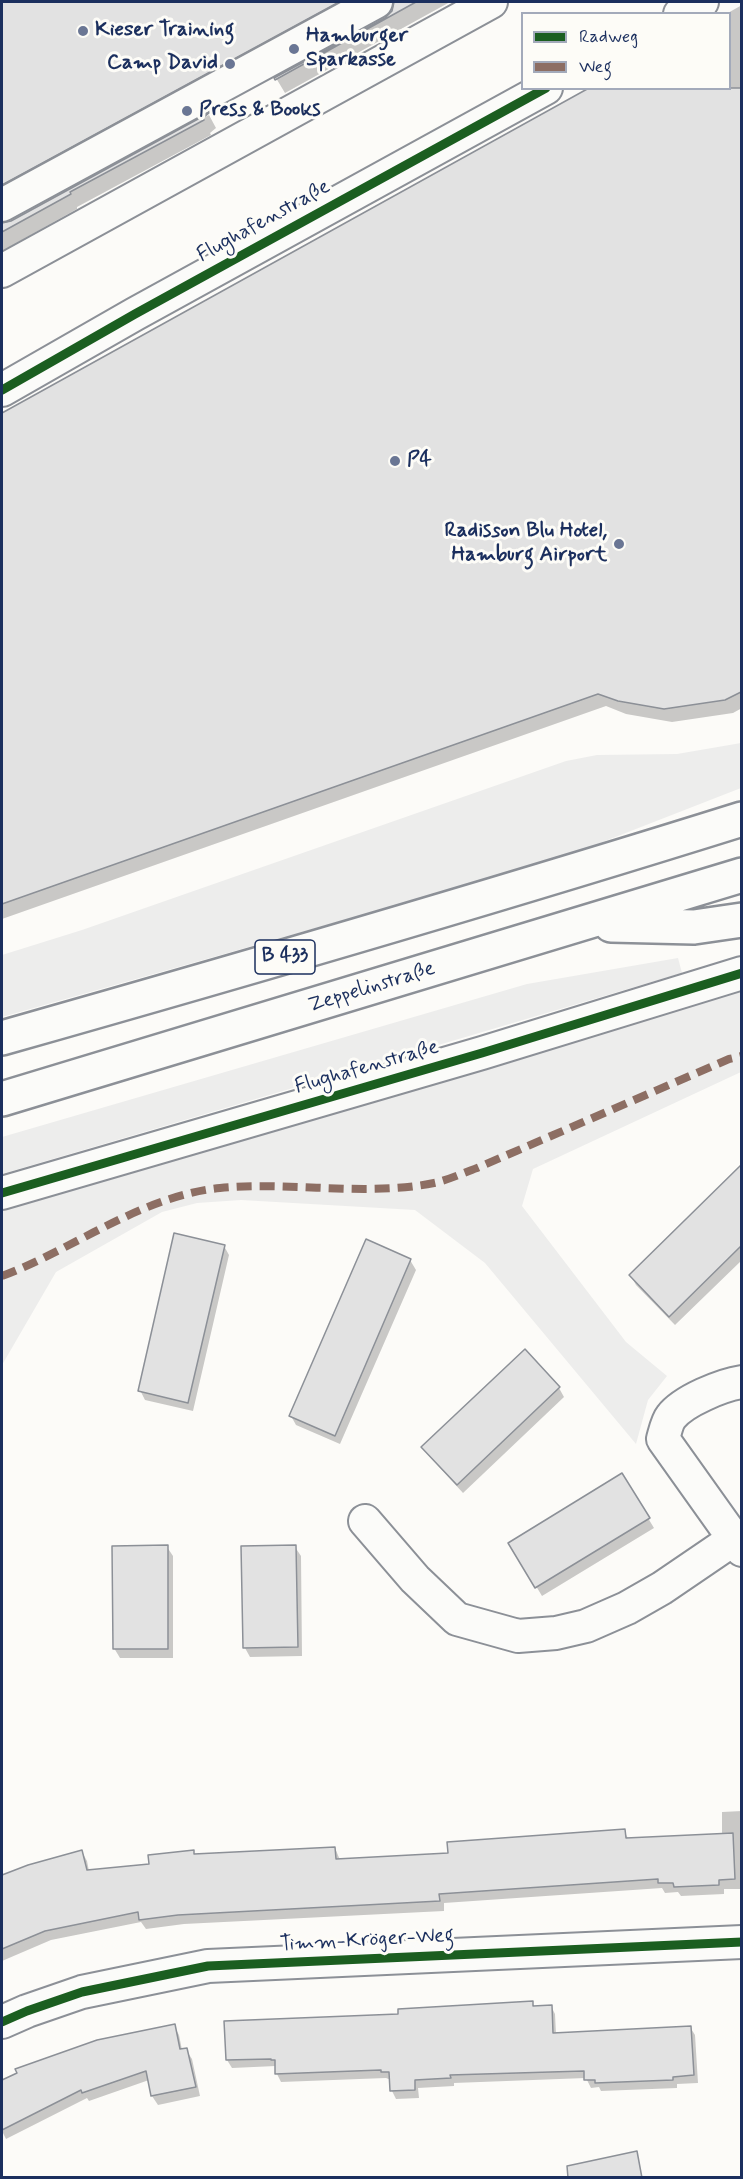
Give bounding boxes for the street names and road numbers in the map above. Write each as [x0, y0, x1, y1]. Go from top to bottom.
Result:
street label: Flughafenstraße [193, 175, 335, 269]
road number: B 433 [255, 940, 315, 974]
street label: Zeppelinstraße [306, 957, 438, 1019]
street label: Flughafenstraße [292, 1035, 442, 1101]
street label: Timm-Kröger-Weg [279, 1924, 455, 1958]

